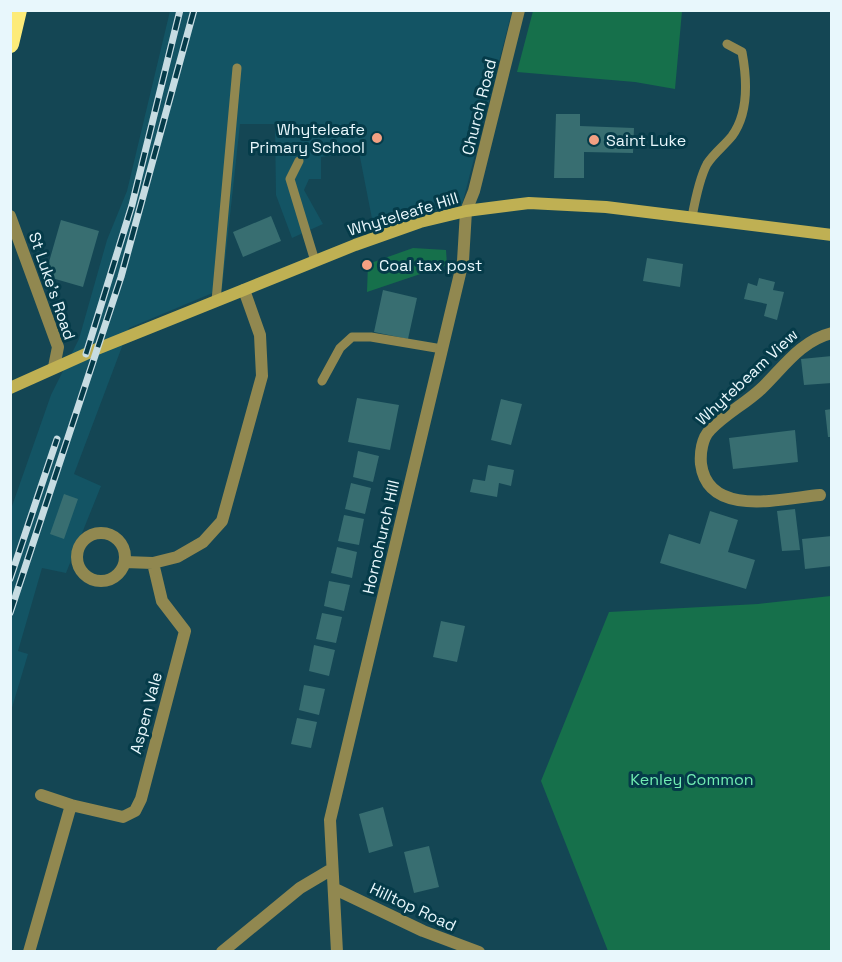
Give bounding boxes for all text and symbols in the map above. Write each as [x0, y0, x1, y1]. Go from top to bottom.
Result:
street label: Church Road [457, 57, 501, 157]
place label: Whyteleafe Primary School [250, 119, 365, 158]
place label: Saint Luke [606, 130, 686, 151]
marker: Whyteleafe Primary School [370, 131, 384, 145]
marker: Saint Luke [587, 133, 601, 147]
street label: Whyteleafe Hill [345, 187, 461, 241]
street label: St Luke's Road [24, 229, 80, 343]
place label: Coal tax post [379, 255, 482, 276]
marker: Coal tax post [360, 258, 374, 272]
street label: Whytebeam View [691, 324, 803, 430]
street label: Hornchurch Hill [358, 478, 404, 596]
street label: Aspen Vale [125, 670, 167, 756]
park label: Kenley Common [630, 769, 754, 790]
street label: Hilltop Road [366, 878, 460, 936]

